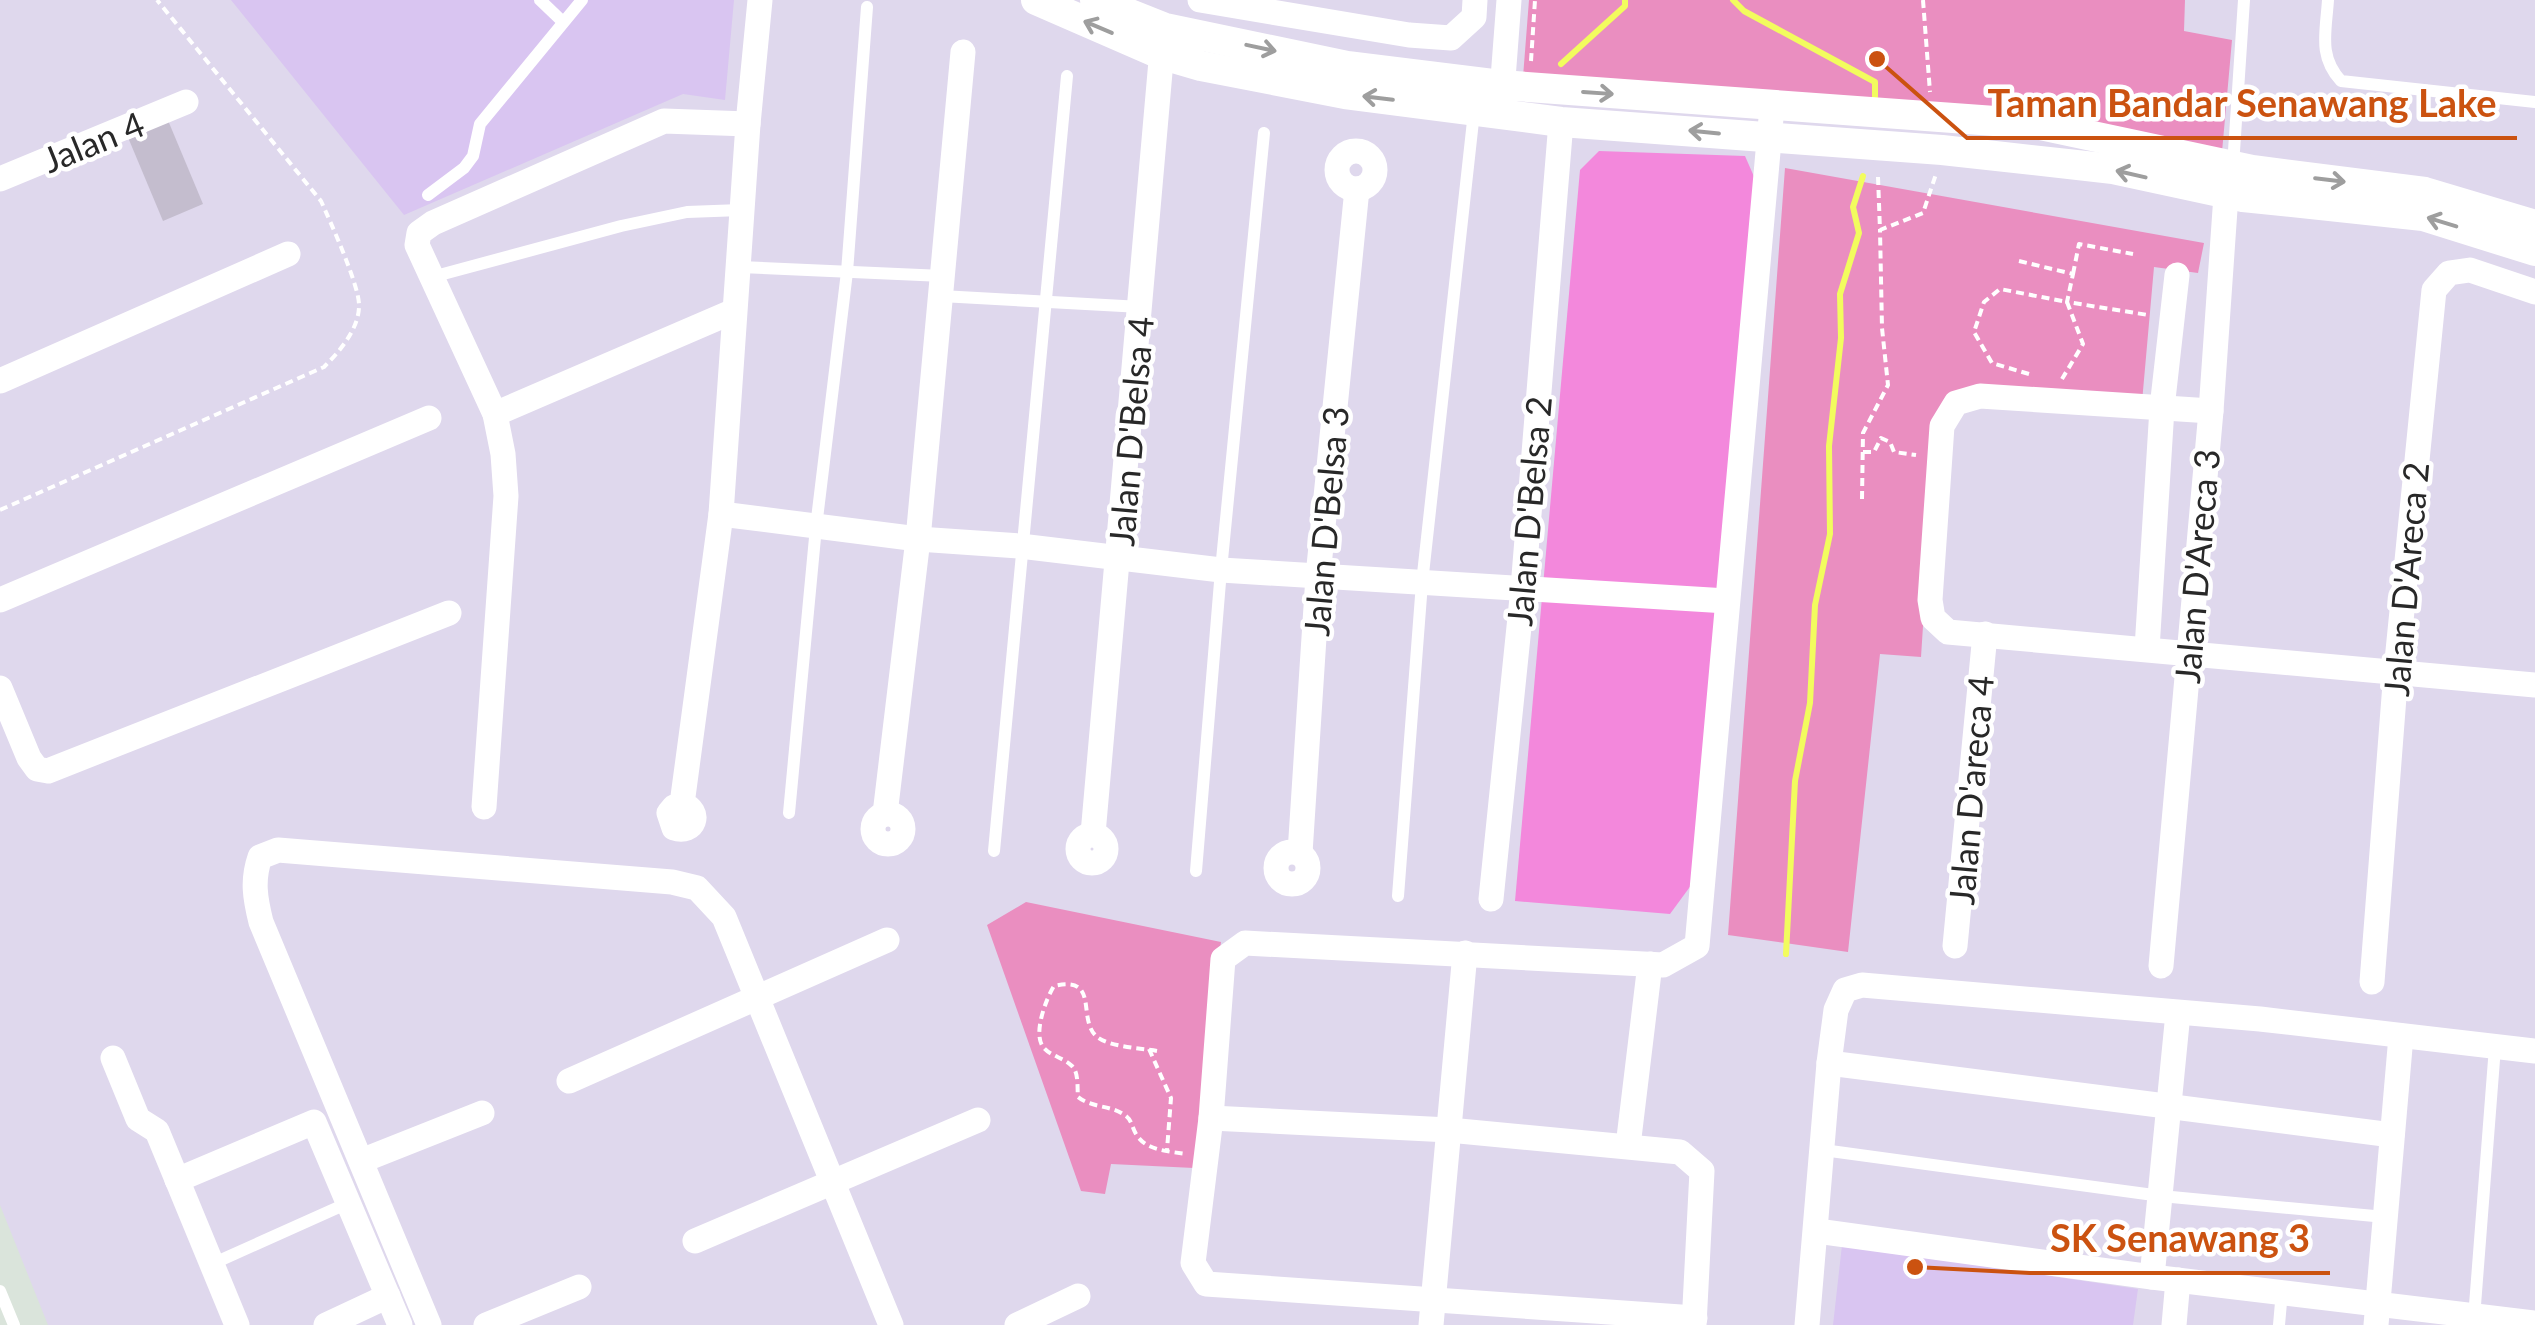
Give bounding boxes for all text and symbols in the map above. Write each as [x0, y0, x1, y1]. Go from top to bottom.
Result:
one-way arrow [1083, 17, 1113, 35]
one-way arrow [1244, 40, 1276, 58]
callout: Taman Bandar Senawang Lake [1967, 70, 2517, 138]
text: Taman Bandar Senawang Lake [1987, 79, 2497, 125]
one-way arrow [1581, 84, 1613, 103]
one-way arrow [1362, 88, 1394, 107]
street label: Jalan 4 [36, 102, 150, 180]
one-way arrow [1688, 122, 1720, 141]
one-way arrow [2116, 163, 2148, 182]
one-way arrow [2313, 171, 2346, 190]
one-way arrow [2427, 212, 2458, 230]
street label: Jalan D'Belsa 4 [1099, 314, 1161, 548]
street label: Jalan D'Belsa 2 [1497, 394, 1559, 628]
street label: Jalan D'Belsa 3 [1294, 404, 1356, 638]
street label: Jalan D'Areca 3 [2165, 447, 2227, 685]
street label: Jalan D'Areca 2 [2374, 460, 2436, 698]
street label: Jalan D'areca 4 [1939, 674, 2001, 906]
callout: SK Senawang 3 [2030, 1205, 2330, 1273]
text: SK Senawang 3 [2050, 1214, 2310, 1260]

